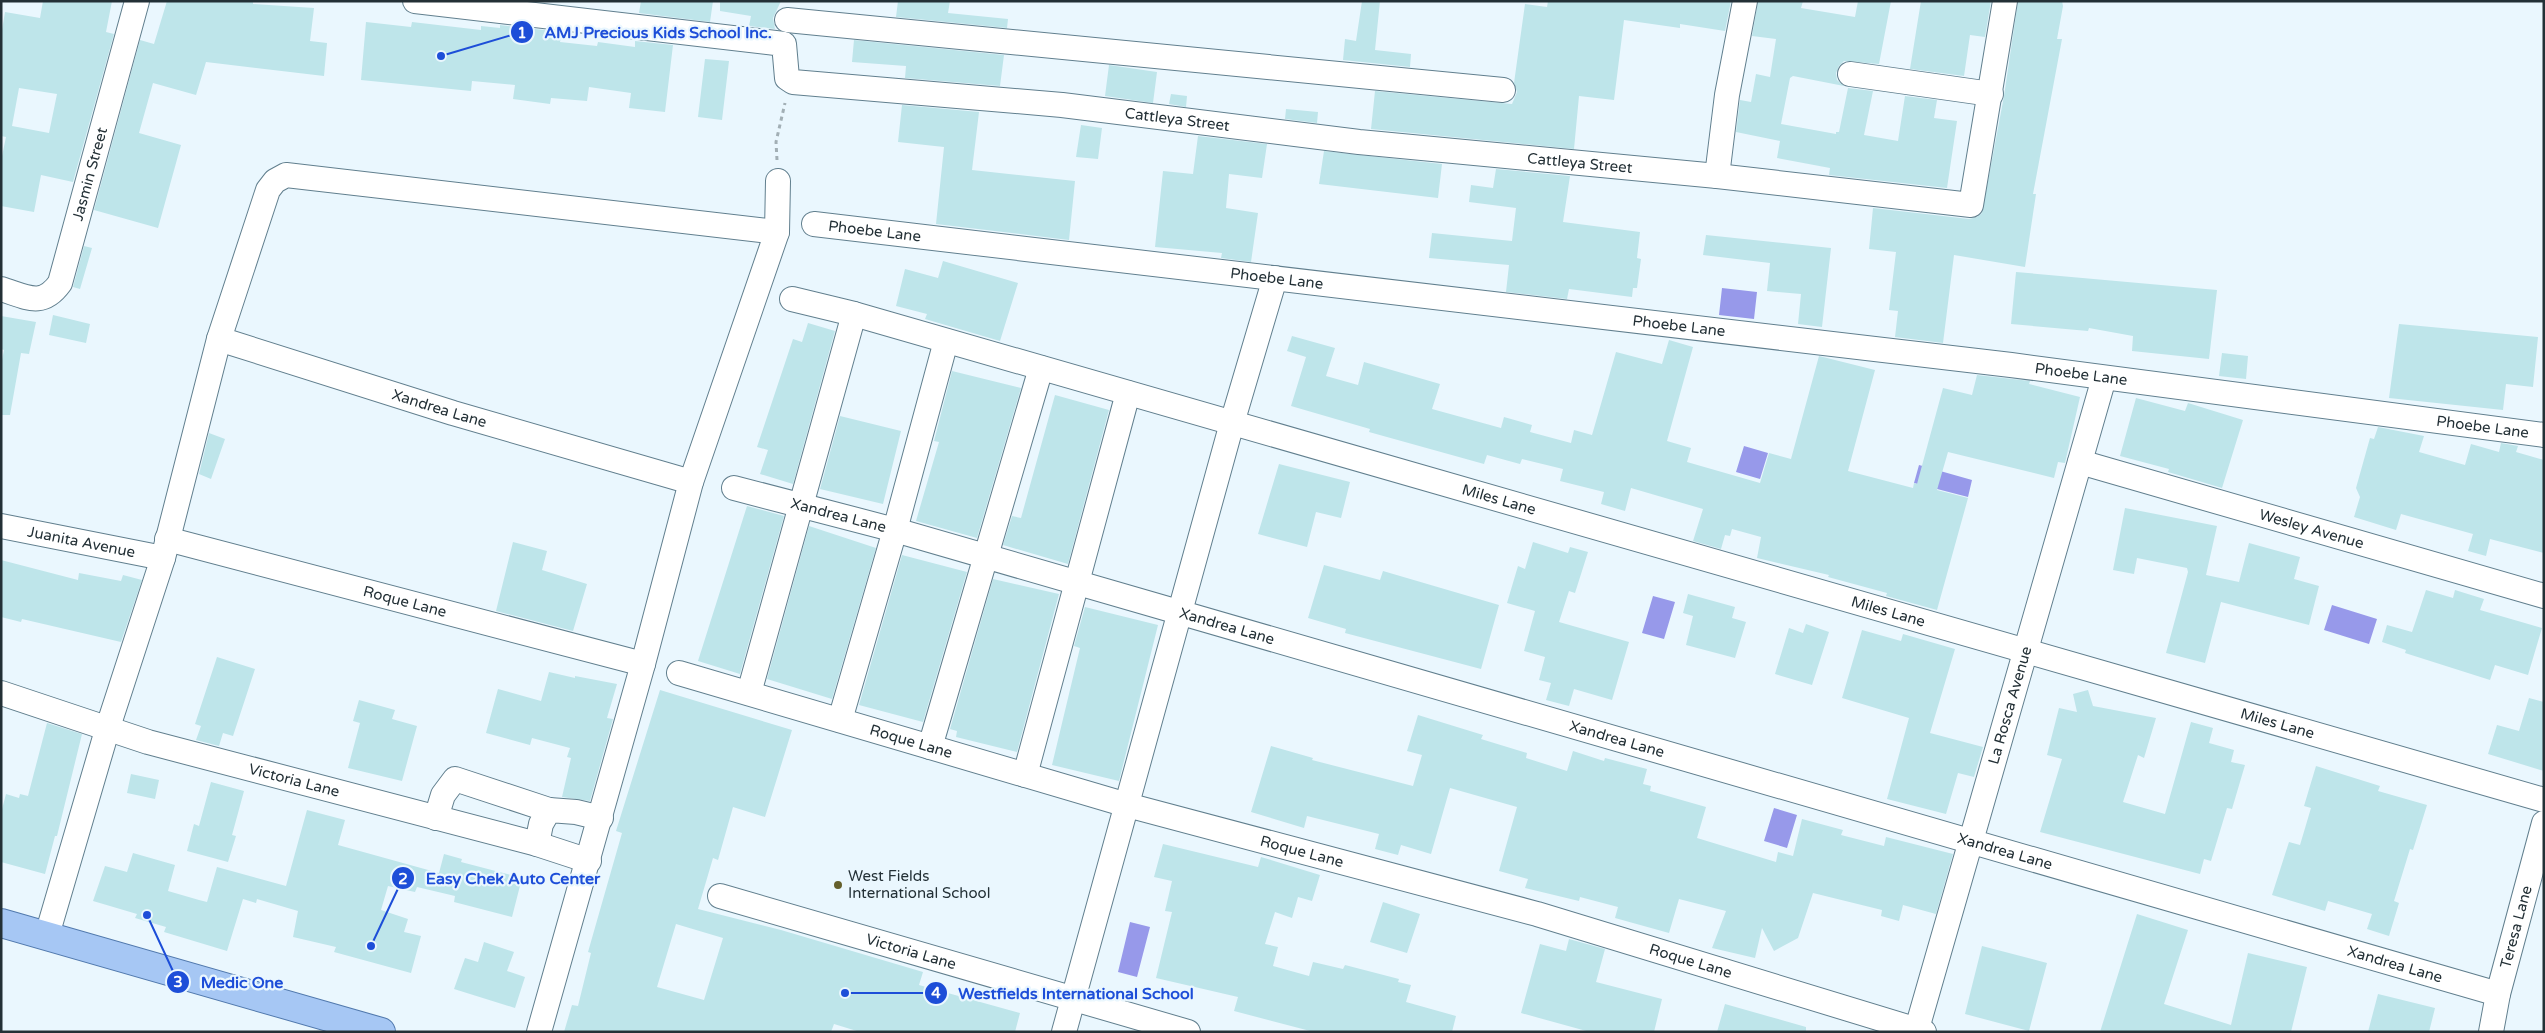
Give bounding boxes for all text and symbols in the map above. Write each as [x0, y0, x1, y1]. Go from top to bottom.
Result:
callout: AMJ Precious Kids School Inc. [509, 17, 782, 48]
text: AMJ Precious Kids School Inc. [544, 23, 772, 43]
text: 1 [517, 24, 527, 42]
street label: Cattleya Street [1124, 104, 1231, 135]
street label: Jasmin Street [68, 125, 111, 223]
street label: Cattleya Street [1526, 149, 1634, 177]
street label: Phoebe Lane [827, 217, 922, 246]
street label: Phoebe Lane [1229, 264, 1324, 293]
street label: Phoebe Lane [1632, 311, 1726, 340]
street label: Phoebe Lane [2034, 359, 2129, 389]
street label: Xandrea Lane [390, 385, 489, 431]
street label: Phoebe Lane [2435, 412, 2530, 442]
street label: Miles Lane [1460, 480, 1538, 519]
street label: Xandrea Lane [789, 494, 888, 536]
street label: Wesley Avenue [2257, 505, 2366, 553]
street label: Juanita Avenue [26, 522, 137, 561]
street label: Roque Lane [361, 582, 449, 621]
street label: Miles Lane [1849, 592, 1927, 631]
street label: Xandrea Lane [1177, 604, 1277, 648]
street label: La Rosca Avenue [1984, 644, 2035, 766]
street label: Miles Lane [2238, 704, 2317, 743]
street label: Xandrea Lane [1567, 717, 1667, 761]
street label: Roque Lane [868, 721, 955, 762]
street label: Victoria Lane [247, 760, 342, 801]
street label: Xandrea Lane [1955, 829, 2055, 874]
street label: Roque Lane [1258, 832, 1346, 871]
callout: Easy Chek Auto Center [391, 863, 610, 894]
place label: West Fields International School [848, 867, 990, 902]
text: Easy Chek Auto Center [426, 869, 601, 889]
text: 2 [398, 870, 408, 888]
marker: West Fields International School [832, 879, 844, 891]
street label: Teresa Lane [2496, 884, 2536, 970]
street label: Victoria Lane [864, 930, 958, 973]
street label: Roque Lane [1647, 940, 1734, 982]
street label: Xandrea Lane [2345, 942, 2445, 986]
callout: Medic One [166, 967, 293, 998]
text: 3 [173, 973, 183, 991]
text: Medic One [201, 973, 283, 993]
callout: Westfields International School [923, 978, 1204, 1009]
text: 4 [931, 984, 941, 1002]
text: Westfields International School [958, 984, 1194, 1004]

